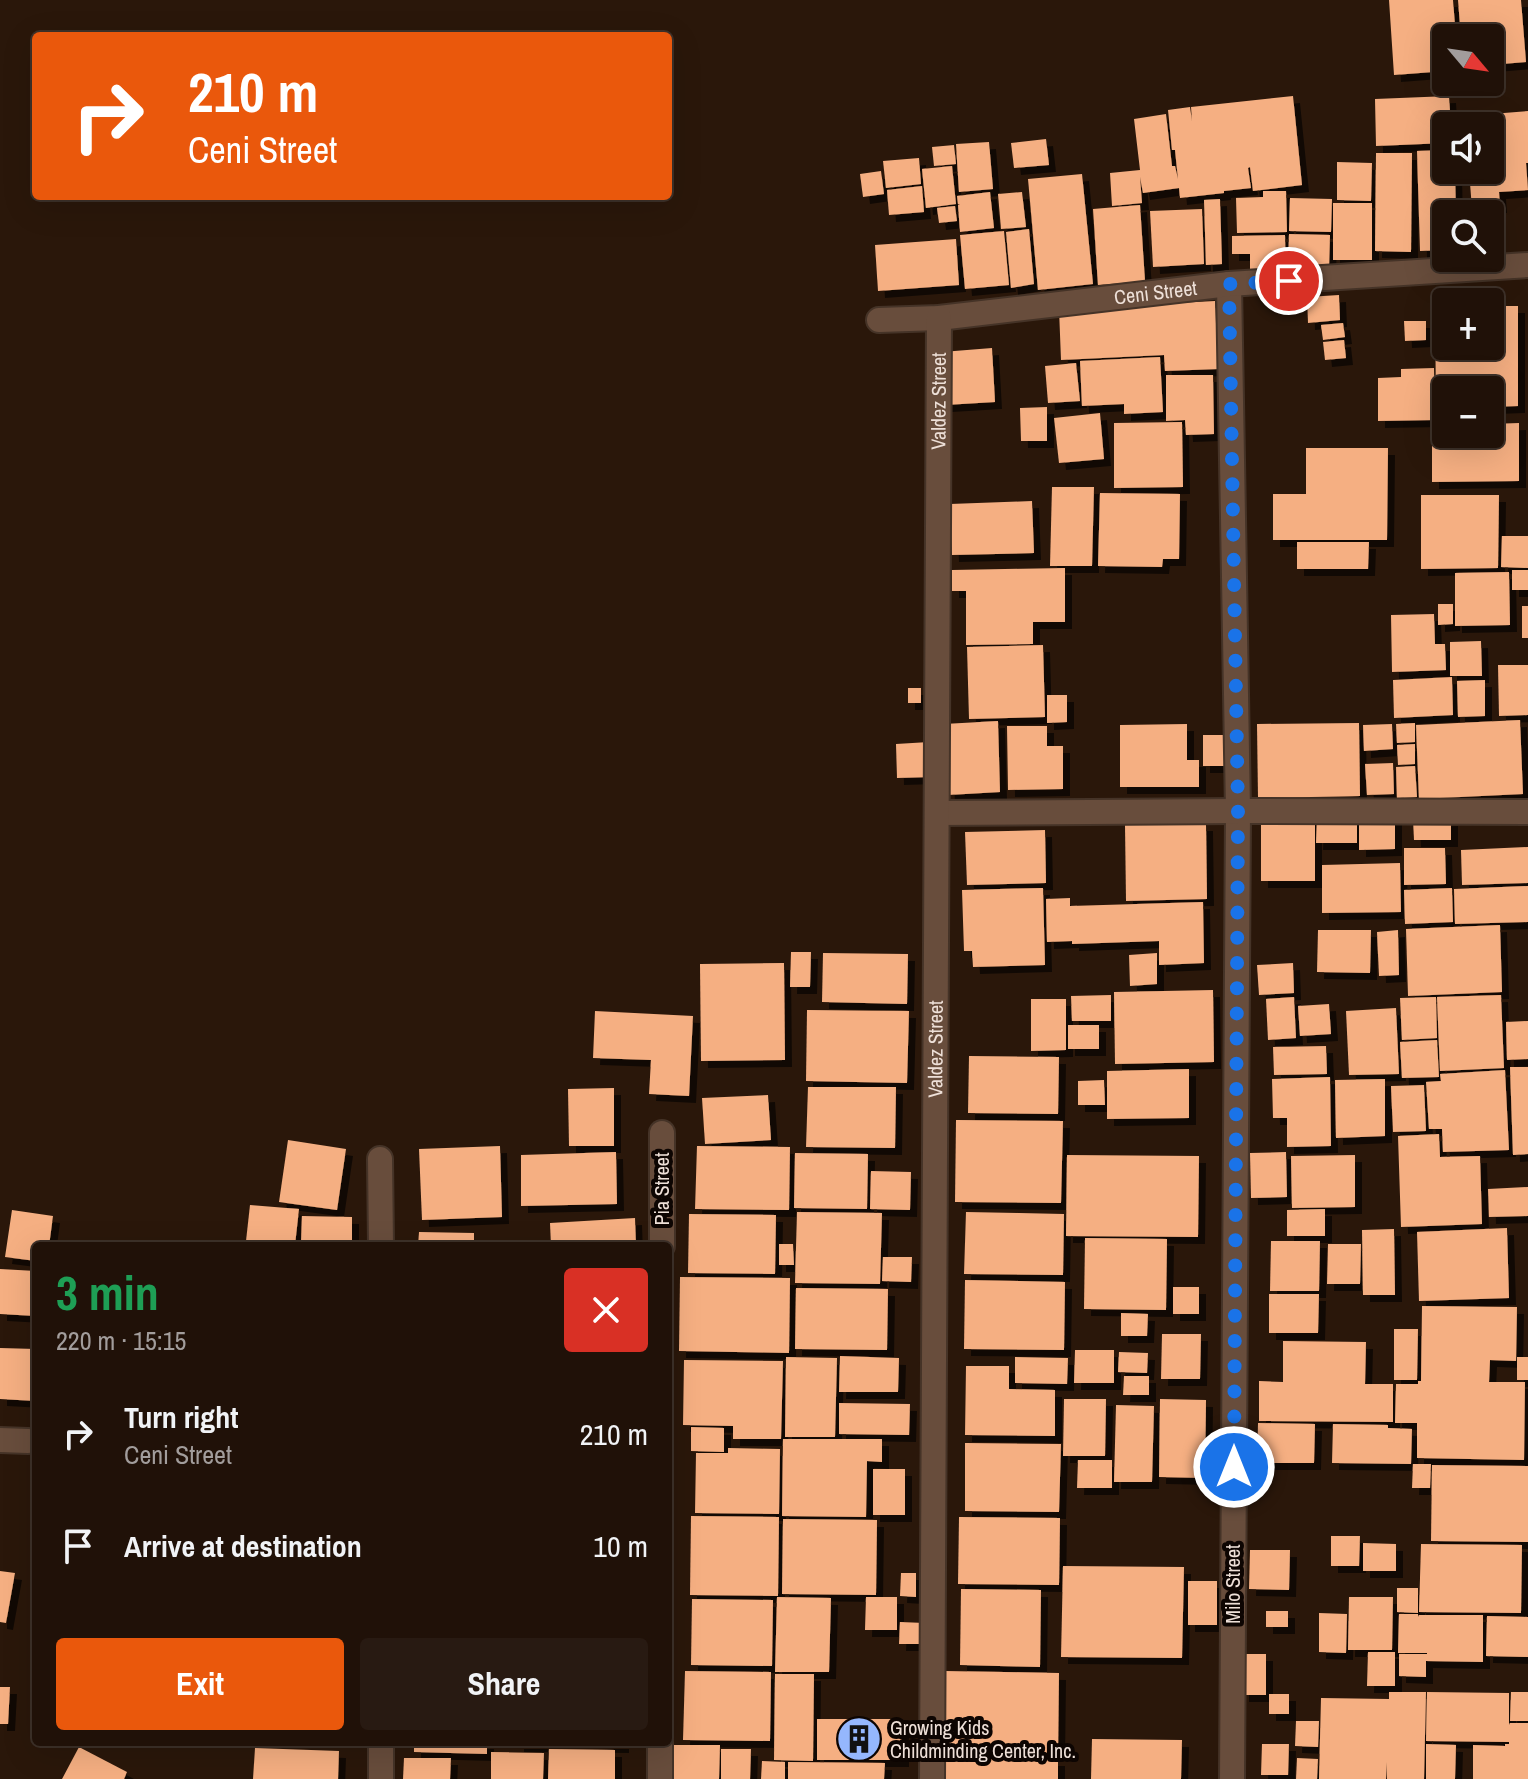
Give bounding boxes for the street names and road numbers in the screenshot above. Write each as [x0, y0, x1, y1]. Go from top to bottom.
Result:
street label: Ceni Street [1113, 274, 1199, 310]
street label: Valdez Street [924, 352, 952, 450]
street label: Valdez Street [921, 1000, 949, 1098]
street label: Pia Street [648, 1152, 675, 1225]
street label: Milo Street [1219, 1544, 1246, 1624]

